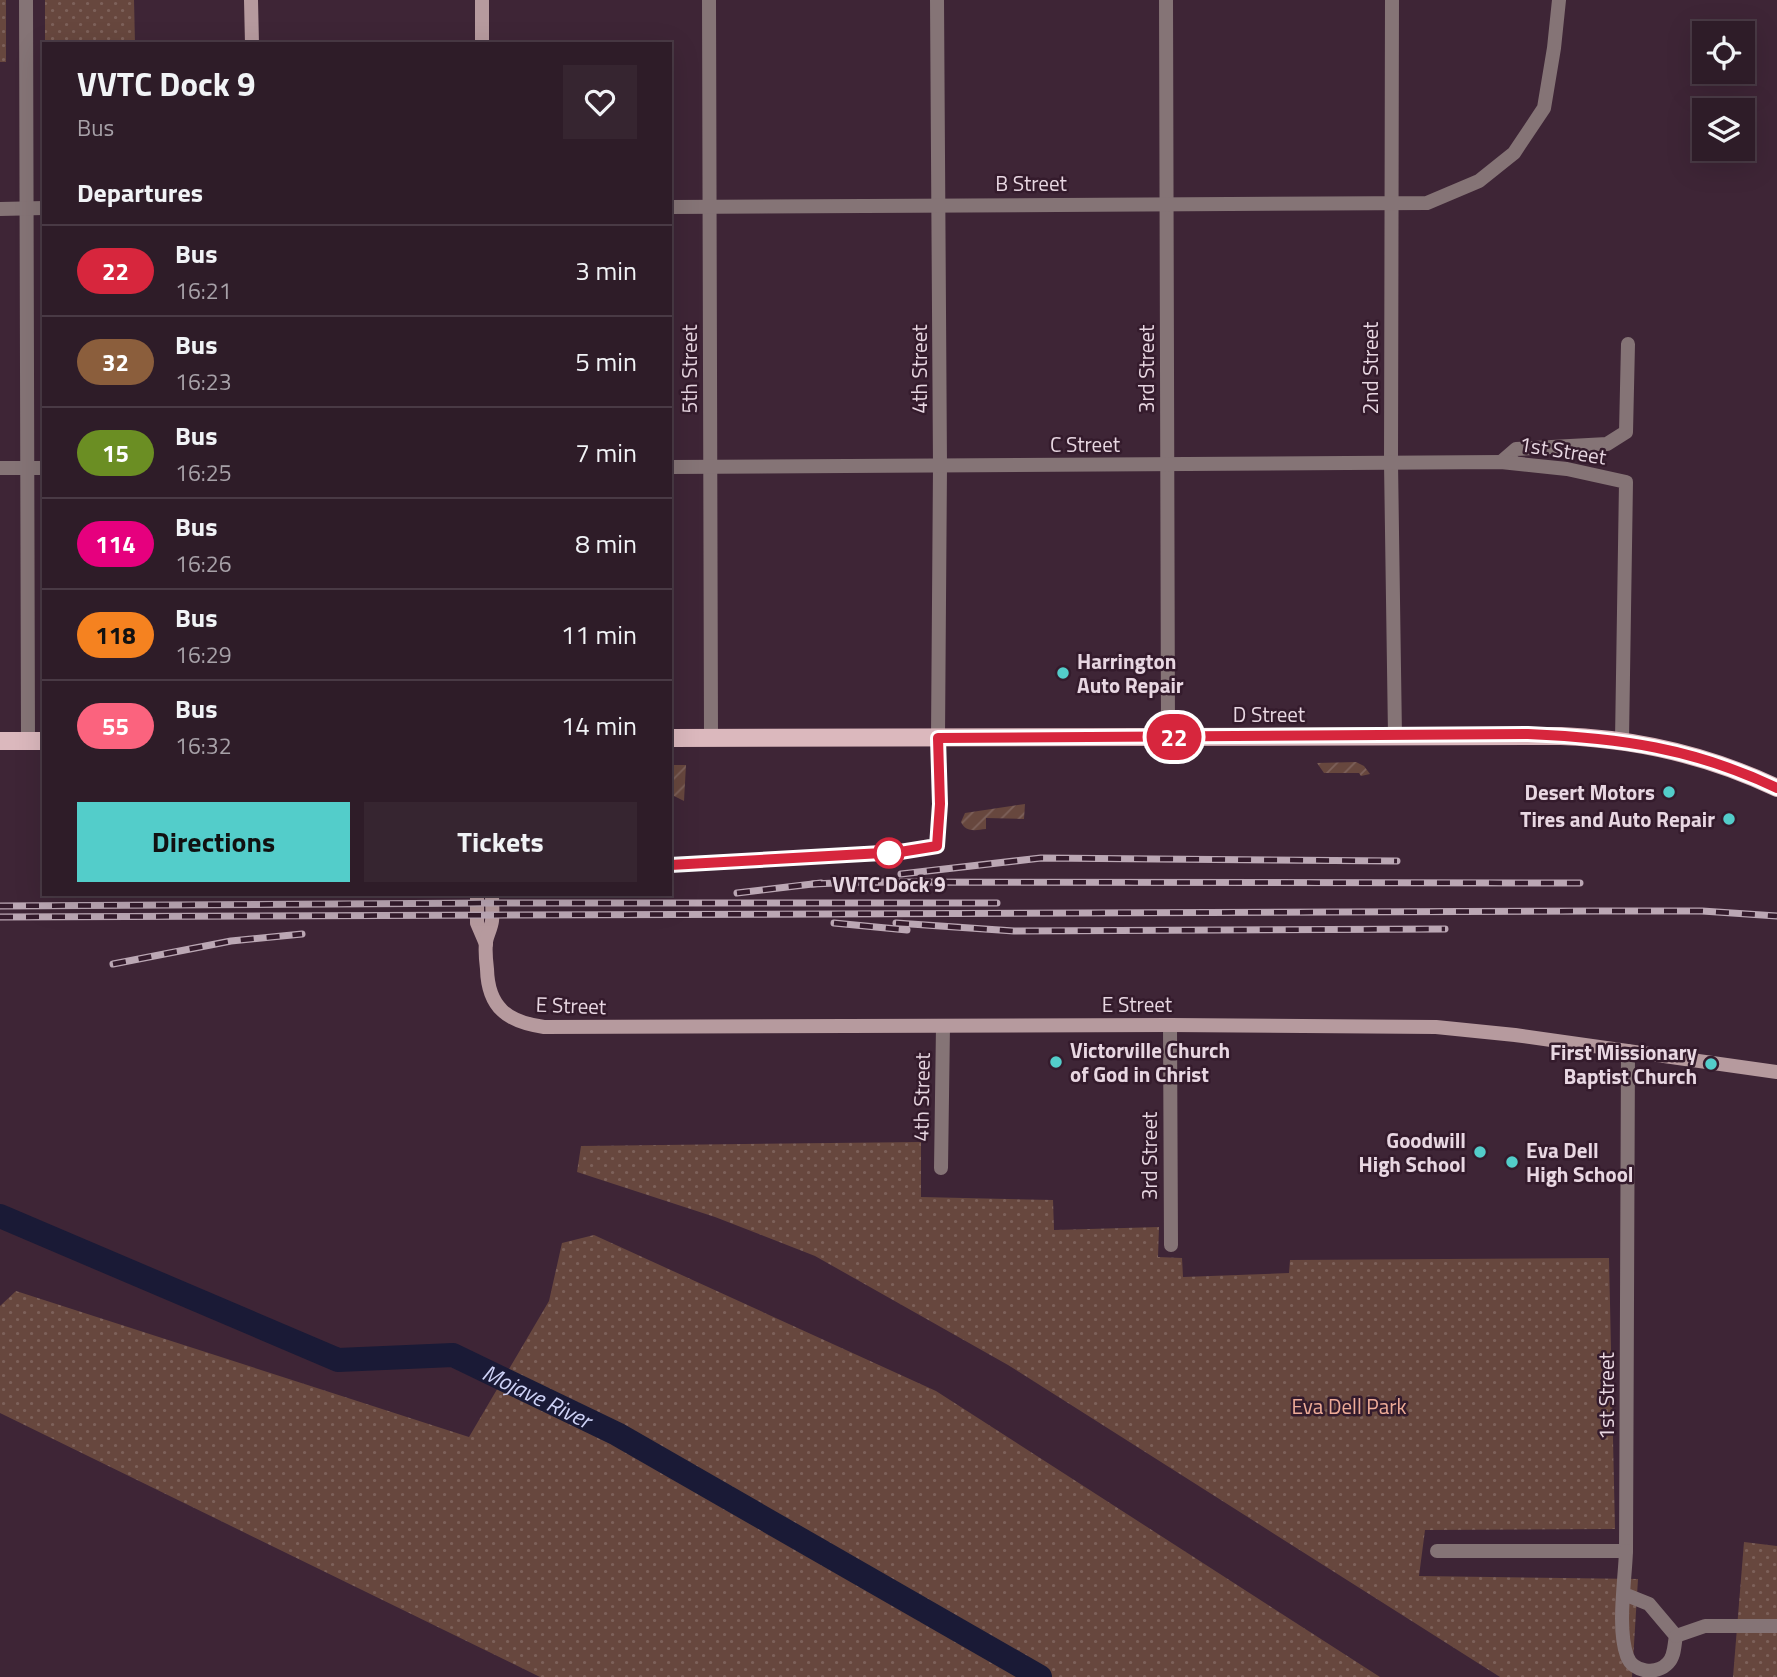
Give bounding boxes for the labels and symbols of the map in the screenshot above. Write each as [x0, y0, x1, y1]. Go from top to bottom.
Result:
street label: B Street [995, 167, 1067, 199]
street label: 2nd Street [1354, 321, 1386, 414]
street label: 5th Street [673, 324, 705, 414]
street label: 4th Street [903, 324, 935, 414]
street label: 3rd Street [1130, 324, 1162, 413]
street label: 1st Street [1517, 427, 1609, 473]
street label: C Street [1050, 428, 1121, 460]
place label: Harrington Auto Repair [1077, 645, 1184, 701]
marker: Harrington Auto Repair [1055, 665, 1071, 681]
street label: D Street [1233, 698, 1306, 730]
line badge: 22 [1142, 714, 1206, 760]
place label: Desert Motors [1525, 776, 1655, 808]
marker: Desert Motors [1661, 784, 1677, 800]
place label: Tires and Auto Repair [1520, 803, 1715, 835]
marker: Tires and Auto Repair [1721, 811, 1737, 827]
marker: VVTC Dock 9 [874, 838, 904, 868]
place label: VVTC Dock 9 [832, 868, 946, 900]
street label: E Street [535, 988, 607, 1022]
street label: E Street [1102, 988, 1173, 1020]
place label: Victorville Church of God in Christ [1070, 1034, 1230, 1090]
place label: First Missionary Baptist Church [1550, 1036, 1698, 1092]
street label: 4th Street [904, 1052, 938, 1142]
marker: Victorville Church of God in Christ [1048, 1054, 1064, 1070]
marker: First Missionary Baptist Church [1703, 1056, 1719, 1072]
street label: 3rd Street [1133, 1111, 1165, 1200]
place label: Goodwill High School [1359, 1124, 1466, 1180]
place label: Eva Dell High School [1526, 1134, 1634, 1190]
marker: Goodwill High School [1472, 1144, 1488, 1160]
marker: Eva Dell High School [1504, 1154, 1520, 1170]
street label: 1st Street [1590, 1352, 1622, 1440]
water label: Mojave River [477, 1354, 600, 1438]
park label: Eva Dell Park [1291, 1390, 1407, 1422]

